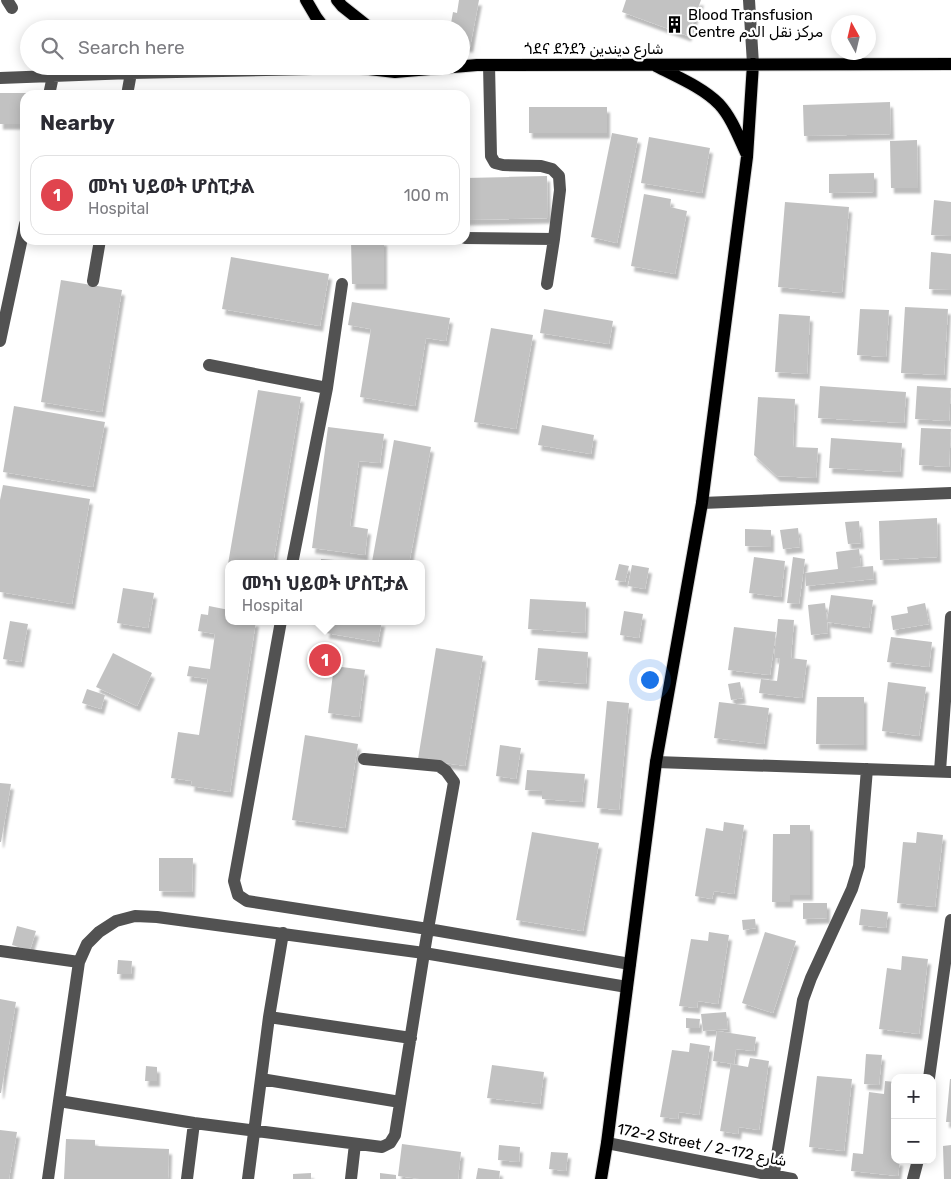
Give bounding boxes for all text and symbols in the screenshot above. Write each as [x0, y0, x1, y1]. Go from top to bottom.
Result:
place label: Blood Transfusion Centre مركز نقل الدم [688, 6, 823, 42]
building icon: Blood Transfusion Centre مركز نقل الدم [664, 14, 684, 34]
north arrow [831, 15, 876, 60]
search box [20, 20, 470, 75]
icon: search [38, 34, 66, 62]
text: Search here [78, 36, 185, 59]
street label: ጎደና ደንደን شارع ديندين [524, 40, 664, 60]
text: Nearby [40, 110, 115, 135]
text: መካነ ህይወት ሆስፒታል [88, 175, 255, 198]
text: 1 [53, 186, 61, 205]
text: 100 m [404, 186, 449, 205]
text: Hospital [88, 199, 149, 218]
popup [225, 560, 425, 625]
text: መካነ ህይወት ሆስፒታል [242, 572, 408, 595]
text: Hospital [242, 596, 303, 615]
pin: 1 [309, 641, 341, 679]
your location [637, 667, 663, 693]
map controls [891, 1074, 936, 1164]
button: + [891, 1074, 936, 1119]
button: − [891, 1119, 936, 1164]
street label: 172-2 Street / شارع 172-2 [615, 1120, 788, 1172]

